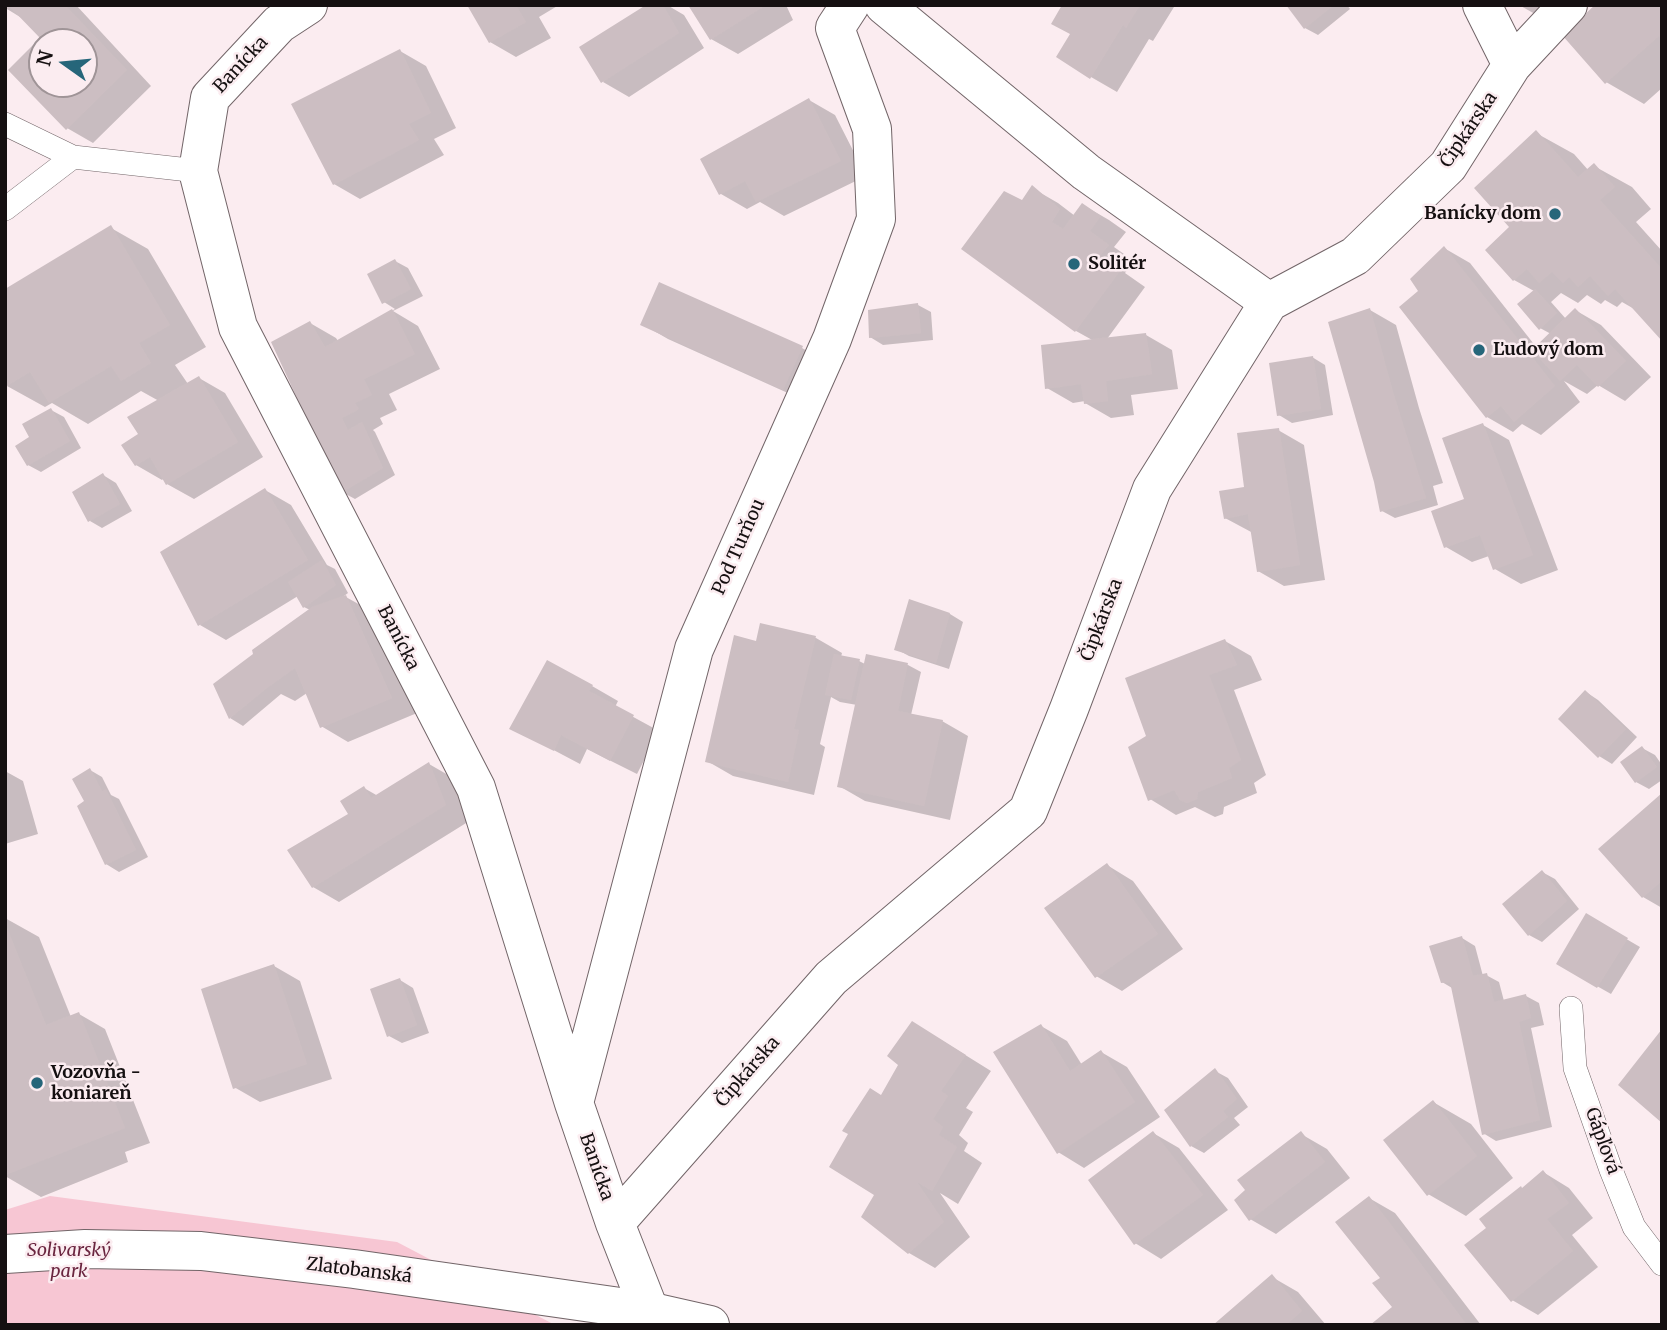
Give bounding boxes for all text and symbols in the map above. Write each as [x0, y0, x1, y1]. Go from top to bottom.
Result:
north arrow [28, 28, 98, 98]
street label: Banícka [209, 32, 273, 98]
text: N [31, 48, 58, 68]
street label: Čipkárska [1436, 88, 1502, 172]
place label: Banícky dom [1424, 203, 1541, 225]
marker: Banícky dom [1547, 206, 1563, 222]
place label: Solitér [1088, 253, 1146, 275]
marker: Solitér [1066, 256, 1082, 272]
place label: Ľudový dom [1493, 339, 1604, 361]
marker: Ľudový dom [1471, 342, 1487, 358]
street label: Pod Turňou [708, 496, 770, 598]
street label: Čipkárska [1076, 576, 1128, 664]
street label: Banícka [373, 602, 423, 674]
street label: Čipkárska [711, 1032, 785, 1112]
place label: Vozovňa - koniareň [51, 1062, 141, 1104]
marker: Vozovňa - koniareň [29, 1075, 45, 1091]
street label: Gápľová [1580, 1105, 1624, 1177]
street label: Banícka [574, 1130, 618, 1204]
park label: Solivarský park [27, 1240, 111, 1282]
street label: Zlatobanská [305, 1254, 413, 1288]

